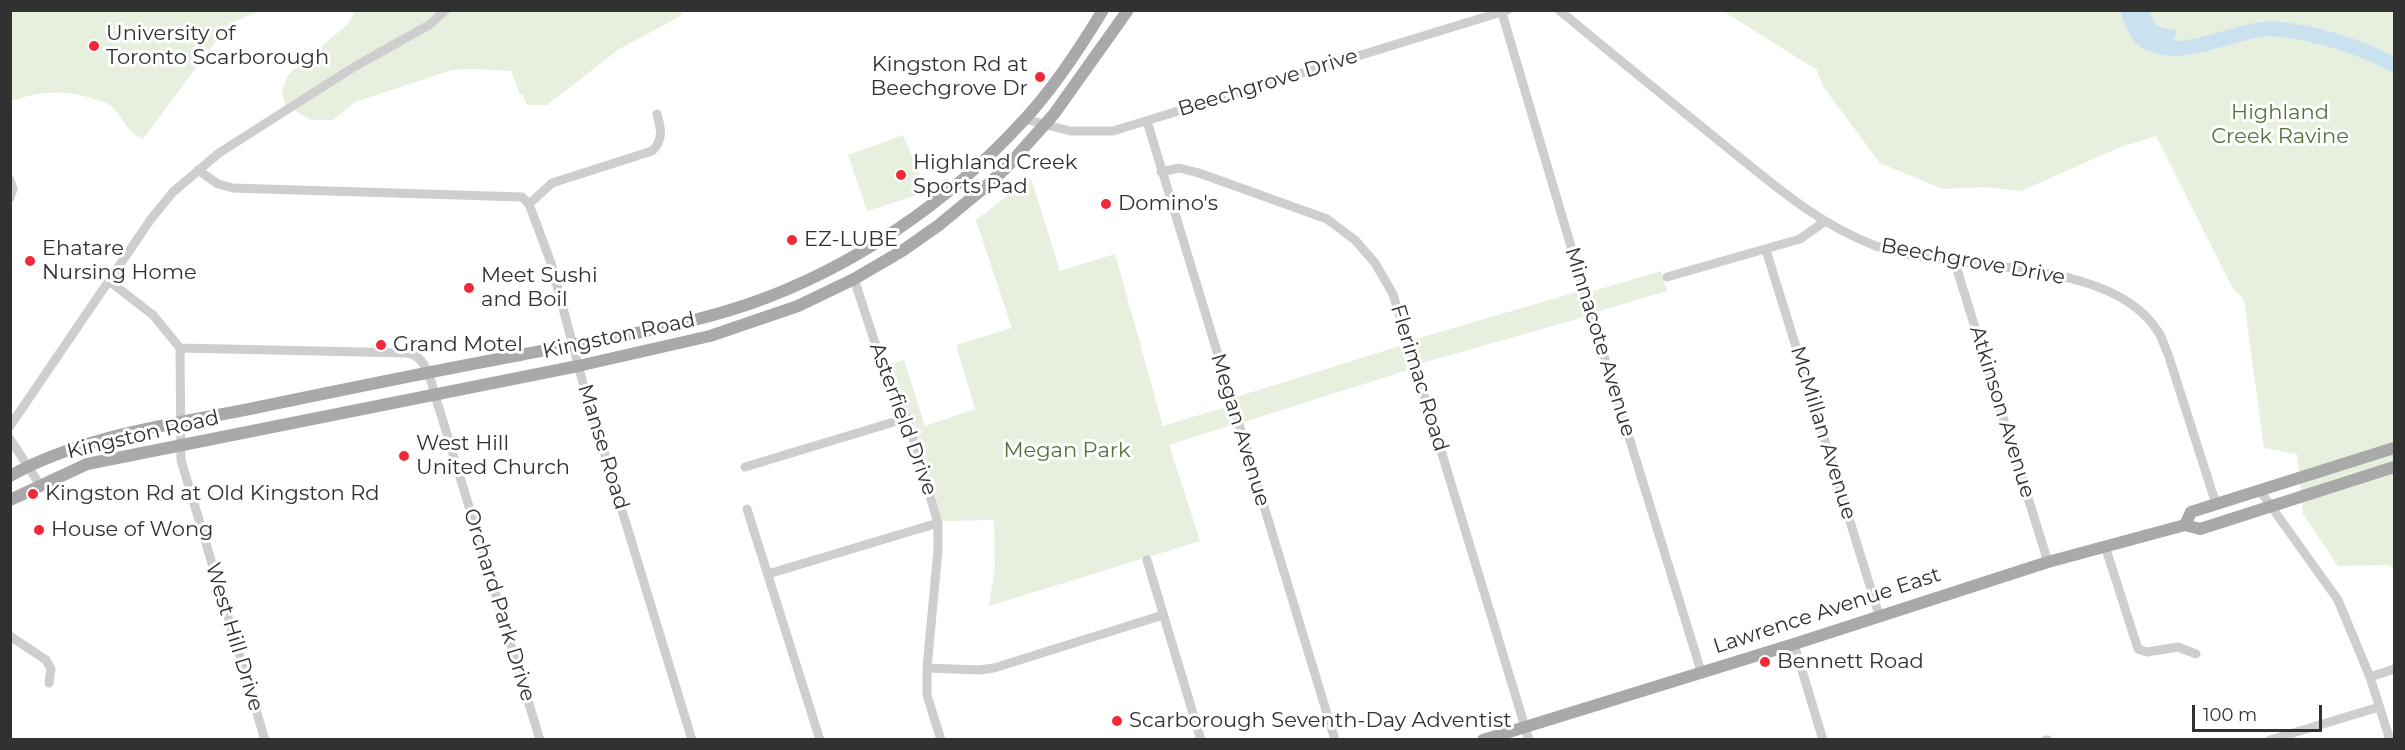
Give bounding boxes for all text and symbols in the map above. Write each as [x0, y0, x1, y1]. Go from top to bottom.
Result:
place label: University of Toronto Scarborough [106, 21, 329, 71]
marker: University of Toronto Scarborough [87, 39, 101, 53]
street label: Beechgrove Drive [1175, 44, 1361, 122]
place label: Kingston Rd at Beechgrove Dr [871, 52, 1028, 102]
marker: Kingston Rd at Beechgrove Dr [1033, 70, 1047, 84]
park label: Highland Creek Ravine [2211, 100, 2349, 150]
place label: Highland Creek Sports Pad [913, 150, 1077, 200]
marker: Highland Creek Sports Pad [894, 168, 908, 182]
place label: Domino's [1118, 191, 1218, 217]
marker: Domino's [1099, 197, 1113, 211]
place label: EZ-LUBE [804, 227, 898, 253]
marker: EZ-LUBE [785, 233, 799, 247]
street label: Beechgrove Drive [1879, 233, 2067, 291]
place label: Ehatare Nursing Home [42, 236, 197, 286]
street label: Minnacote Avenue [1559, 244, 1641, 440]
marker: Ehatare Nursing Home [23, 254, 37, 268]
place label: Meet Sushi and Boil [481, 263, 598, 313]
marker: Meet Sushi and Boil [462, 281, 476, 295]
street label: Flerimac Road [1385, 301, 1453, 455]
street label: Kingston Road [540, 308, 698, 364]
street label: Atkinson Avenue [1964, 323, 2040, 501]
place label: Grand Motel [393, 332, 523, 358]
marker: Grand Motel [374, 338, 388, 352]
street label: Asterfield Drive [864, 339, 942, 499]
street label: McMillan Avenue [1785, 343, 1861, 523]
street label: Megan Avenue [1205, 351, 1275, 509]
street label: Manse Road [572, 381, 634, 513]
street label: Kingston Road [65, 405, 221, 465]
place label: West Hill United Church [416, 431, 570, 481]
park label: Megan Park [1003, 438, 1131, 464]
marker: West Hill United Church [397, 449, 411, 463]
place label: Kingston Rd at Old Kingston Rd [45, 481, 380, 507]
marker: Kingston Rd at Old Kingston Rd [26, 487, 40, 501]
street label: Orchard Park Drive [458, 505, 540, 705]
place label: House of Wong [51, 517, 213, 543]
marker: House of Wong [32, 523, 46, 537]
street label: West Hill Drive [199, 560, 269, 714]
street label: Lawrence Avenue East [1710, 562, 1944, 660]
place label: Bennett Road [1777, 649, 1924, 675]
marker: Bennett Road [1758, 655, 1772, 669]
scale bar [2195, 693, 2326, 731]
text: 100 m [2203, 704, 2257, 726]
place label: Scarborough Seventh-Day Adventist [1129, 708, 1512, 734]
marker: Scarborough Seventh-Day Adventist [1110, 714, 1124, 728]

